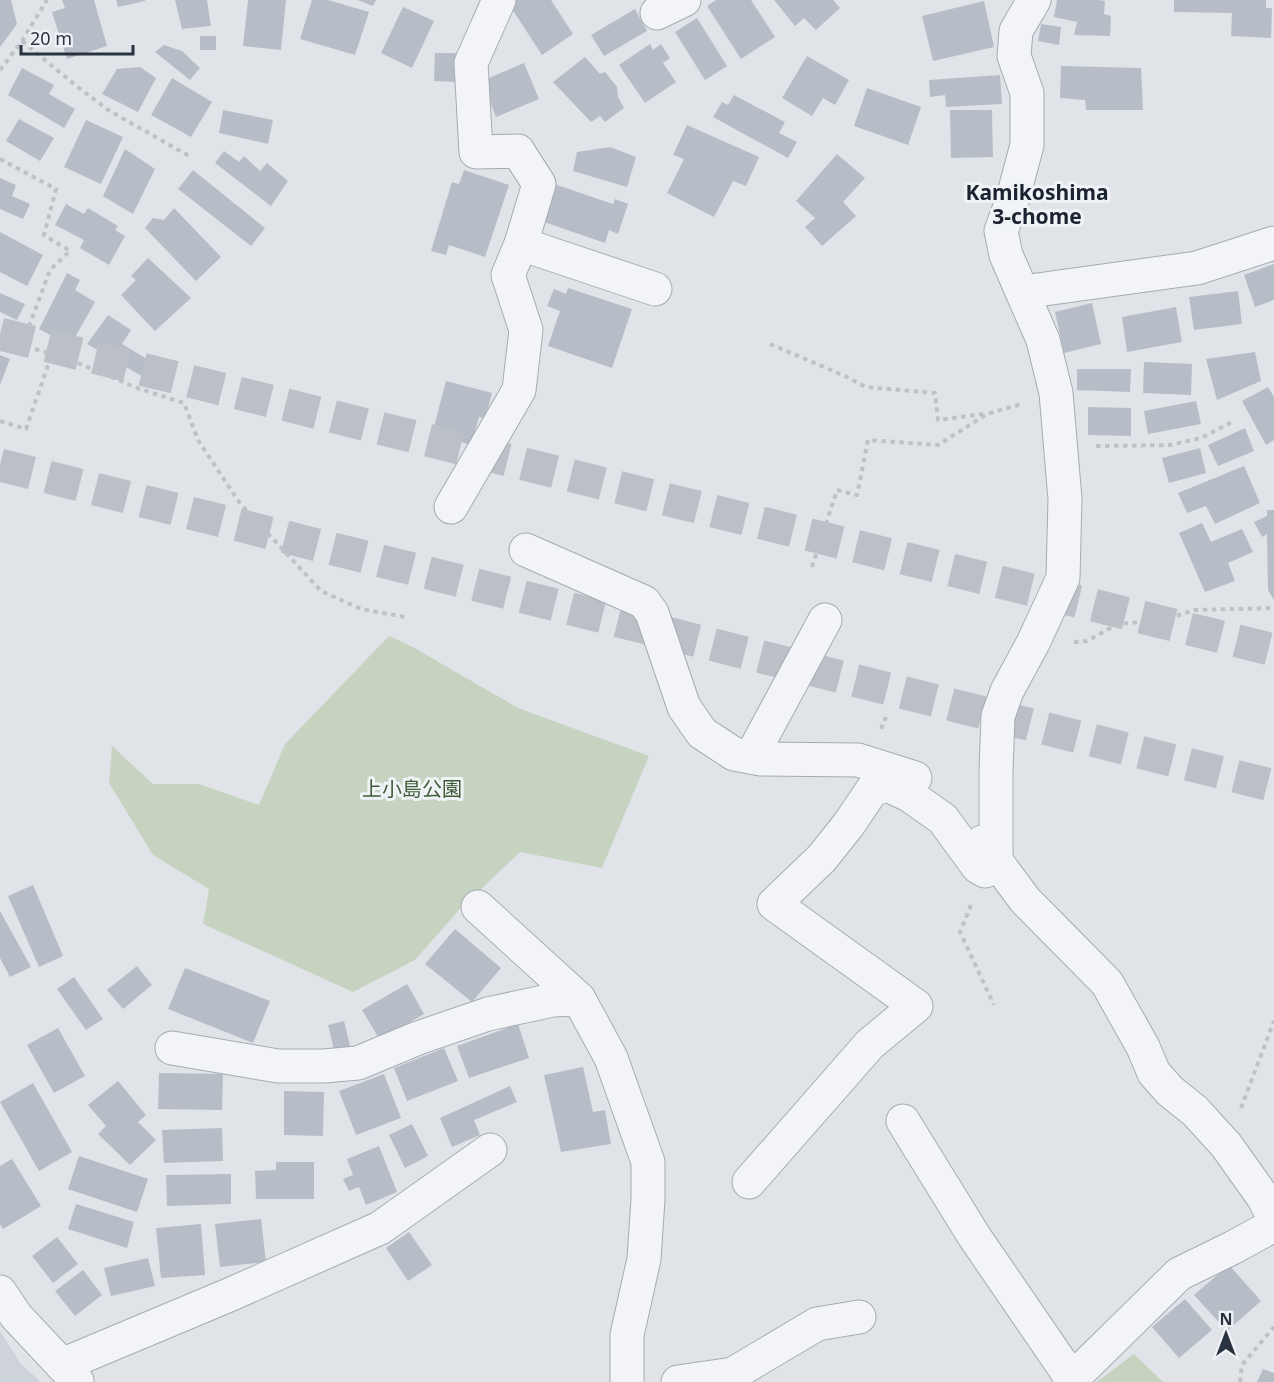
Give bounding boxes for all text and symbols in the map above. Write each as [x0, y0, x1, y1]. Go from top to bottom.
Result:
scale bar [21, 18, 134, 56]
text: 20 m [30, 26, 72, 50]
district label: Kamikoshima 3-chome [966, 178, 1108, 230]
park label: 上小島公園 [362, 775, 462, 802]
north arrow [1196, 1304, 1256, 1364]
text: N [1219, 1308, 1233, 1330]

